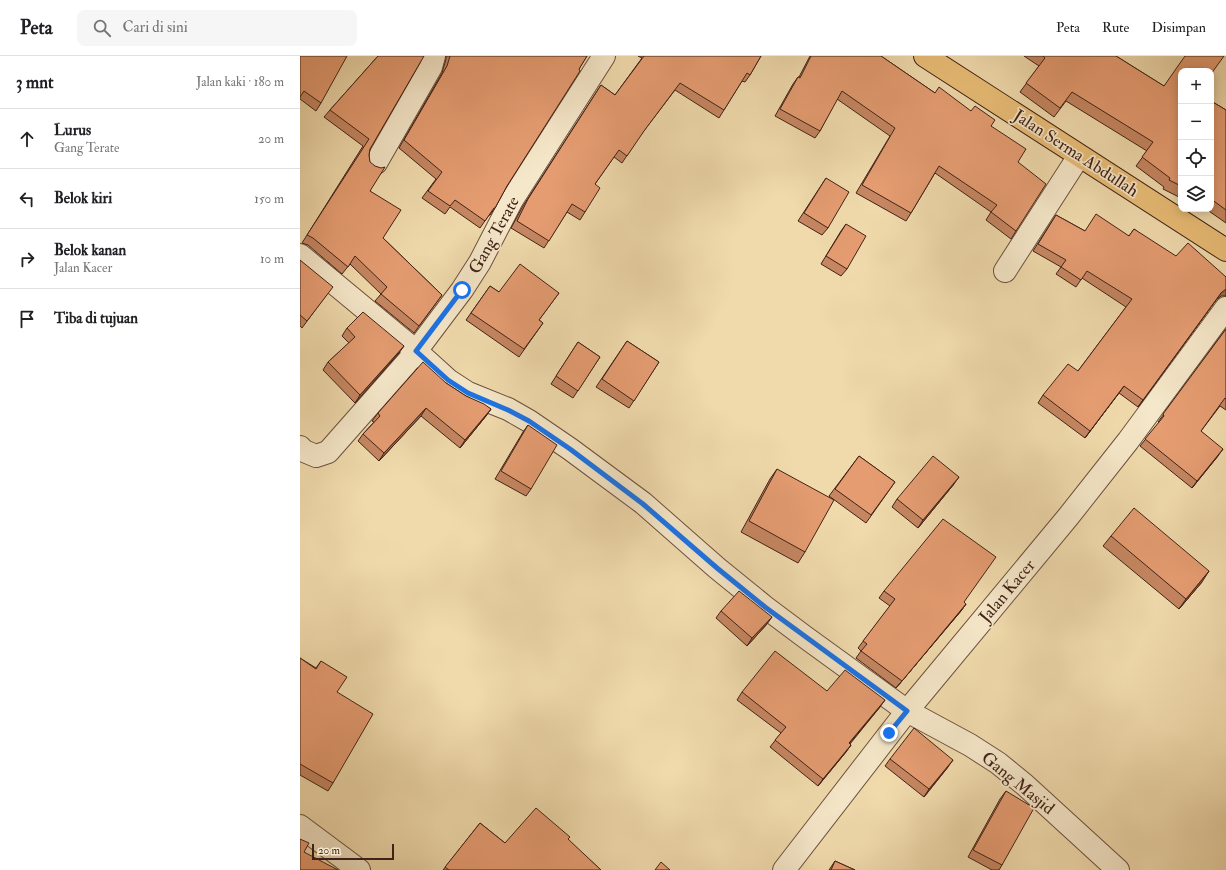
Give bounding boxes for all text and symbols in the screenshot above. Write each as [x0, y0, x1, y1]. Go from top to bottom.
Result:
search box [77, 10, 357, 46]
text: Peta [20, 16, 53, 40]
icon: search [91, 17, 113, 39]
text: Cari di sini [123, 18, 188, 37]
text: Peta [1056, 19, 1080, 36]
text: Rute [1102, 19, 1129, 36]
text: Disimpan [1151, 19, 1206, 36]
map controls [1178, 68, 1214, 212]
button: + [1178, 68, 1214, 104]
text: 3 mnt [16, 72, 53, 93]
text: Jalan kaki · 180 m [196, 74, 284, 90]
street label: Jalan Serma Abdullah [1008, 104, 1142, 202]
button: − [1178, 104, 1214, 140]
text: Lurus [54, 121, 91, 140]
icon: ahead [16, 128, 38, 150]
text: 20 m [258, 131, 284, 147]
text: Gang Terate [54, 140, 119, 156]
button: locate [1178, 140, 1214, 176]
button: layers [1178, 176, 1214, 212]
icon: left [16, 188, 38, 210]
text: Belok kiri [54, 189, 112, 208]
text: 150 m [254, 191, 284, 207]
street label: Gang Terate [464, 193, 524, 277]
text: Belok kanan [54, 241, 126, 260]
icon: right [16, 248, 38, 270]
text: 10 m [260, 251, 284, 267]
text: Jalan Kacer [54, 260, 112, 276]
route start [453, 281, 471, 299]
icon: arrive [16, 308, 38, 330]
text: Tiba di tujuan [54, 309, 138, 328]
street label: Jalan Kacer [974, 554, 1041, 628]
route end [880, 724, 898, 742]
street label: Gang Masjid [977, 747, 1059, 819]
scale bar [312, 842, 394, 861]
text: 20 m [318, 844, 340, 857]

